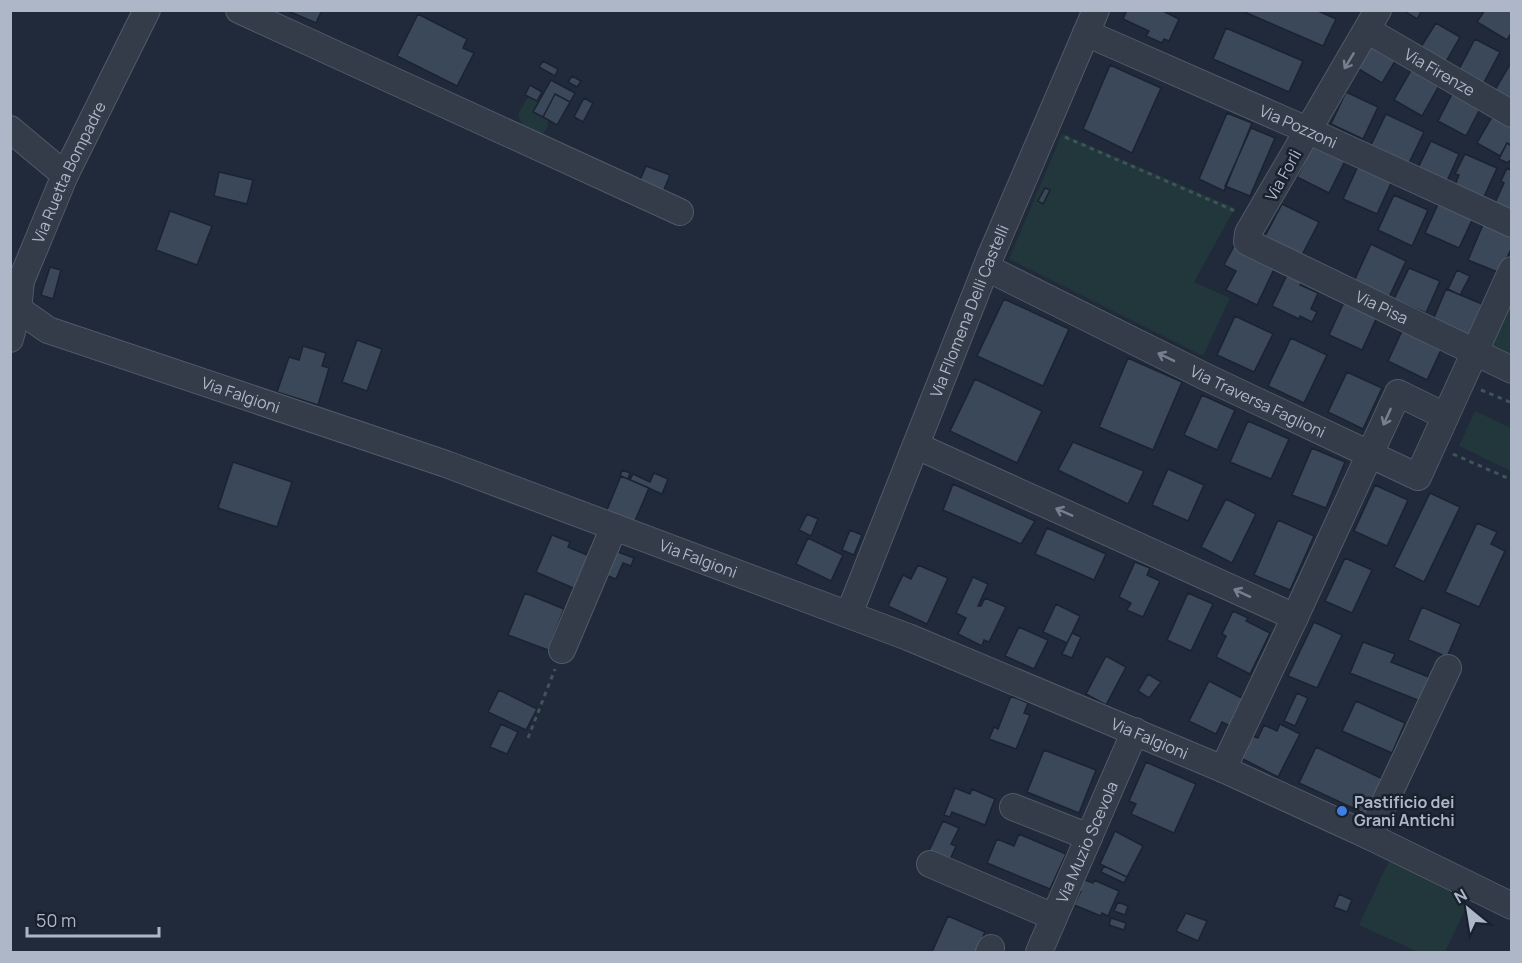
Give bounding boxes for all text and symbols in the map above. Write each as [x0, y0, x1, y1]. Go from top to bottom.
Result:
street label: Via Firenze [1400, 43, 1479, 101]
one-way arrow [1342, 52, 1354, 69]
street label: Via Ruetta Bompadre [27, 98, 111, 247]
street label: Via Pozzoni [1256, 99, 1341, 153]
street label: Via Forlì [1260, 145, 1306, 205]
street label: Via FIlomena Delli Castelli [925, 221, 1014, 401]
street label: Via Pisa [1352, 285, 1412, 329]
one-way arrow [1157, 351, 1175, 363]
street label: Via Traversa Faglioni [1186, 360, 1329, 443]
street label: Via Falgioni [199, 371, 283, 418]
one-way arrow [1381, 407, 1392, 426]
one-way arrow [1056, 506, 1074, 518]
street label: Via Falgioni [656, 534, 740, 583]
one-way arrow [1233, 587, 1251, 598]
street label: Via Falgioni [1108, 712, 1192, 764]
street label: Via Muzio Scevola [1051, 778, 1123, 906]
place label: Pastificio dei Grani Antichi [1354, 791, 1455, 831]
marker: Pastificio dei Grani Antichi [1335, 804, 1349, 818]
north arrow [1438, 879, 1498, 939]
text: N [1450, 884, 1471, 908]
scale bar [27, 900, 159, 938]
text: 50 m [36, 908, 76, 932]

